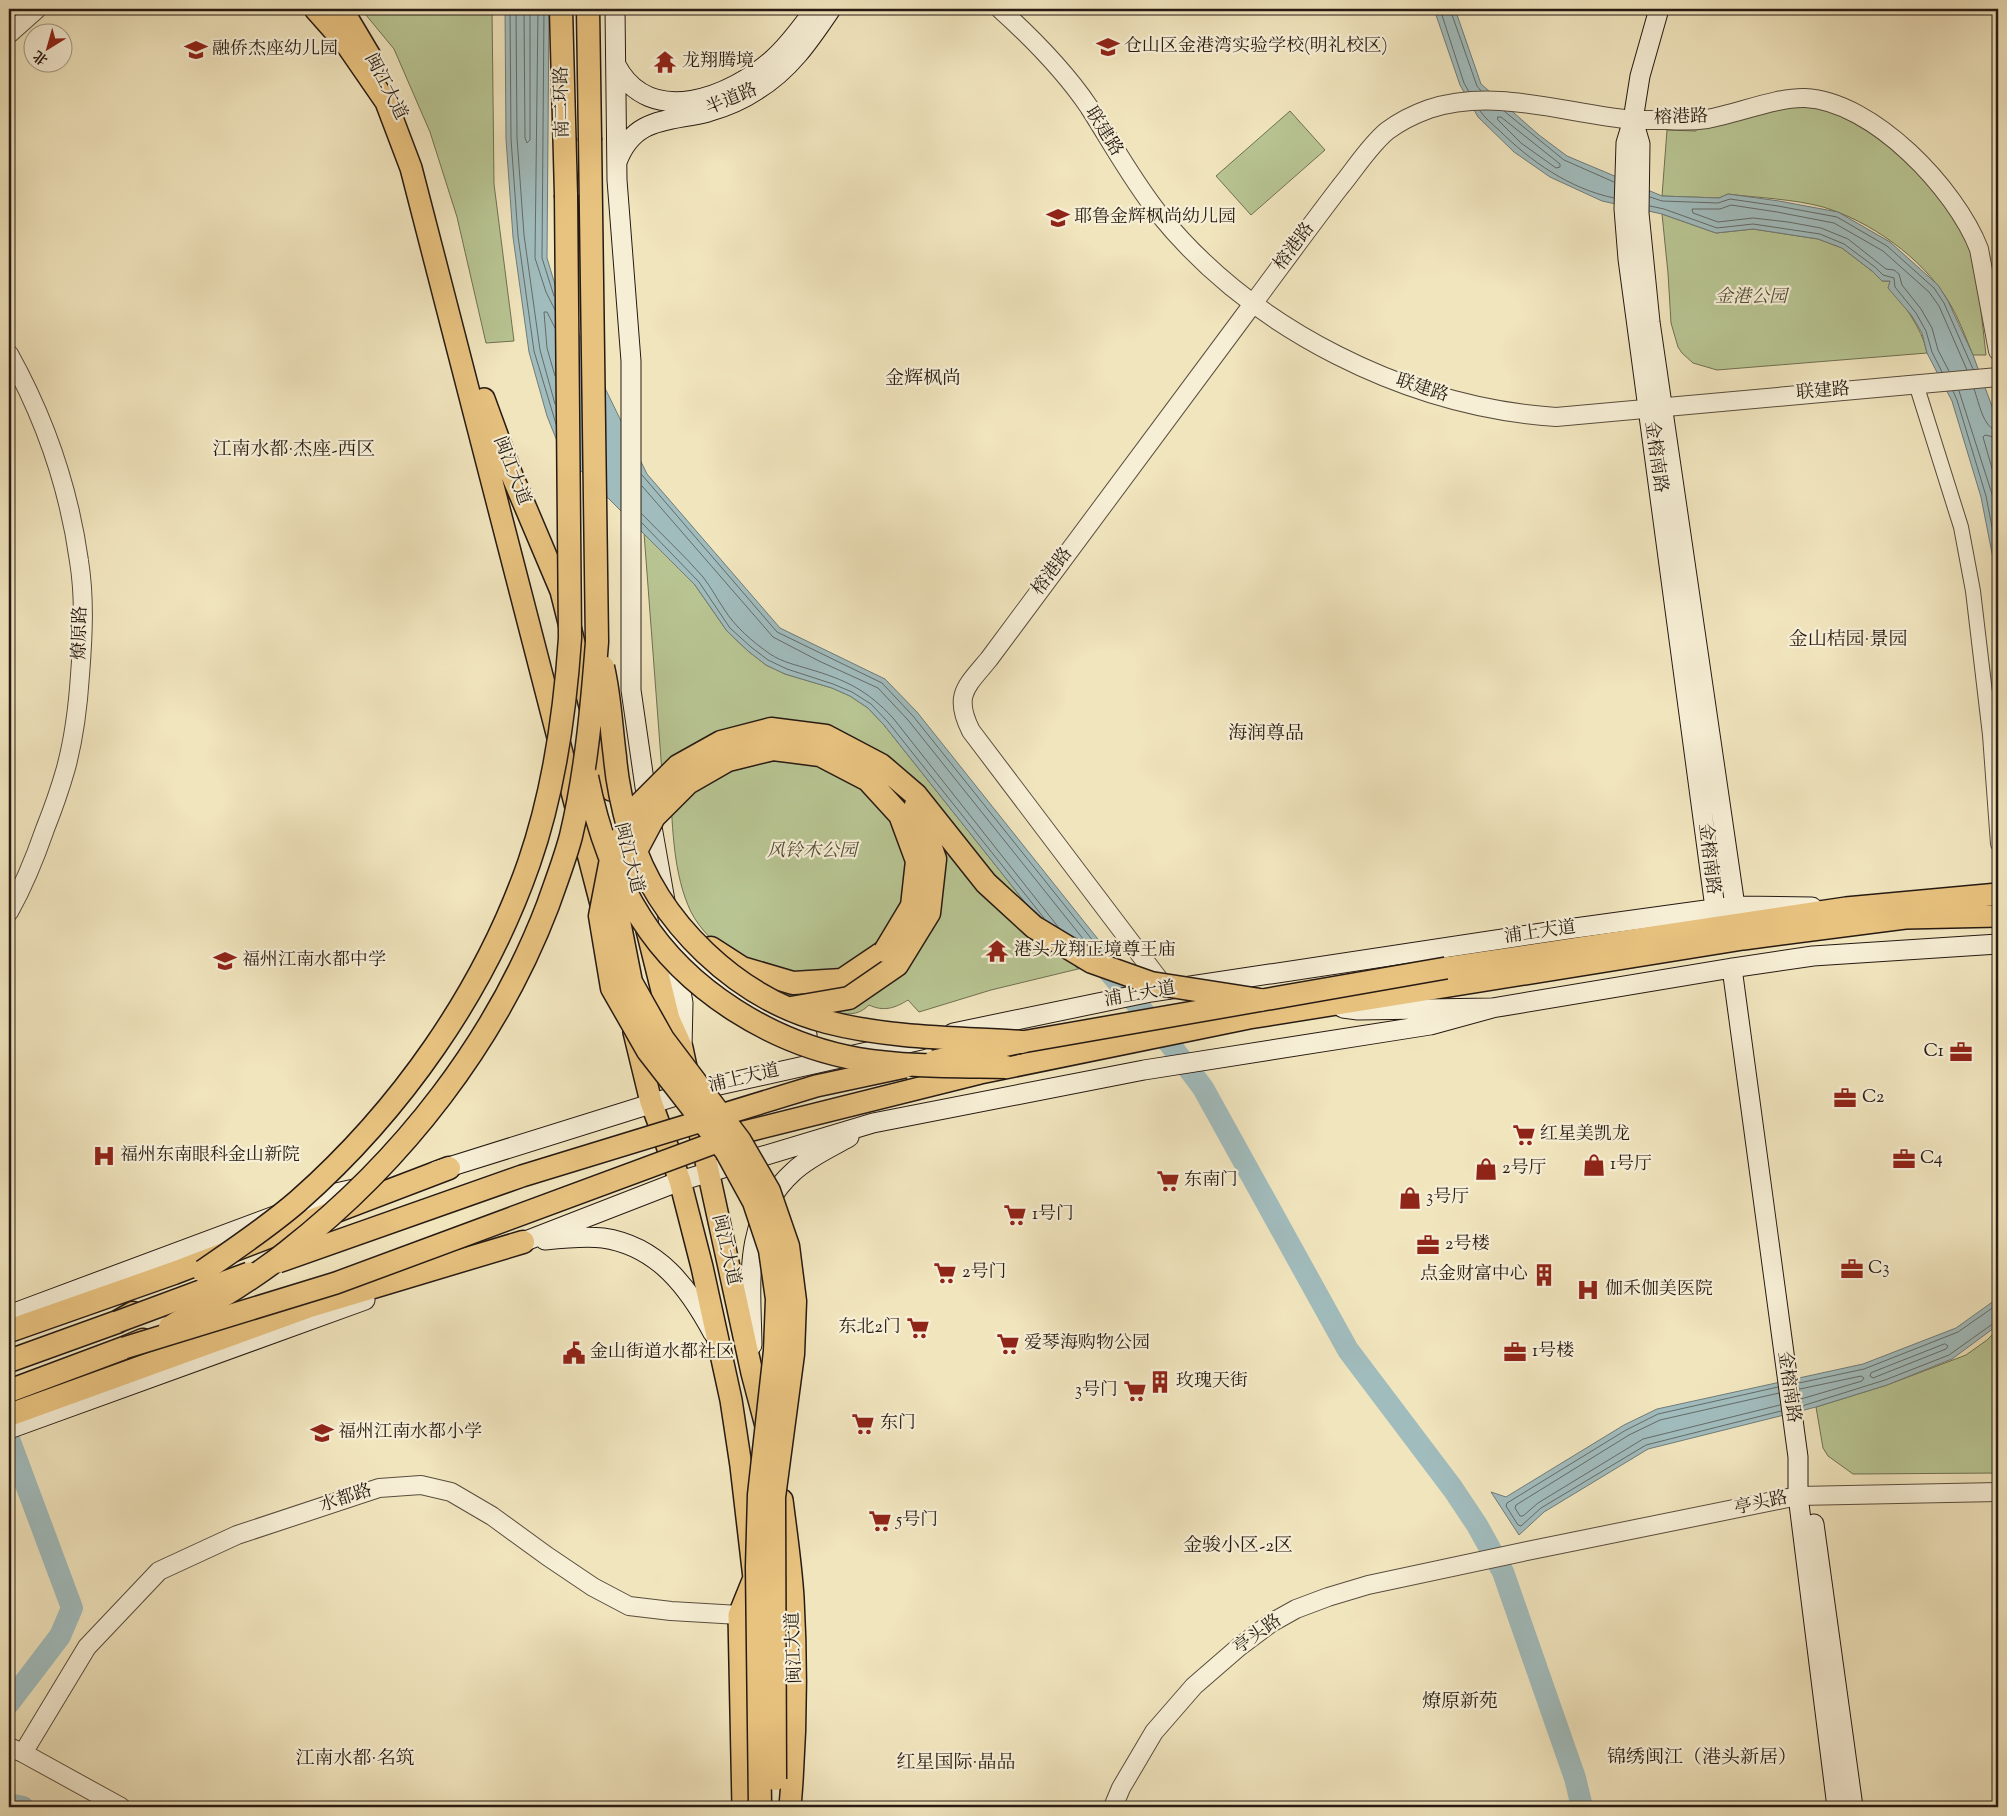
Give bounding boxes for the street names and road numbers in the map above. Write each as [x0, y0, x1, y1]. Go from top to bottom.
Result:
street label: 闽江大道 [357, 49, 413, 125]
street label: 南二环路 [549, 66, 577, 138]
street label: 半道路 [702, 77, 762, 123]
street label: 联建路 [1078, 102, 1128, 162]
street label: 榕港路 [1654, 104, 1708, 132]
street label: 榕港路 [1268, 218, 1322, 276]
street label: 联建路 [1392, 368, 1452, 410]
street label: 联建路 [1795, 377, 1851, 407]
street label: 金榕南路 [1637, 420, 1673, 494]
street label: 闽江大道 [486, 433, 536, 509]
street label: 榕港路 [1026, 543, 1080, 601]
street label: 燎原路 [68, 606, 94, 660]
street label: 闽江大道 [607, 820, 649, 896]
street label: 金榕南路 [1691, 822, 1725, 896]
street label: 浦上大道 [1503, 915, 1577, 951]
street label: 浦上大道 [1102, 976, 1178, 1014]
street label: 浦上大道 [706, 1058, 782, 1100]
street label: 闽江大道 [704, 1212, 746, 1288]
street label: 金榕南路 [1770, 1350, 1806, 1424]
street label: 水都路 [316, 1478, 376, 1520]
street label: 亭头路 [1732, 1486, 1790, 1522]
street label: 亭头路 [1229, 1609, 1287, 1661]
street label: 闽江大道 [781, 1612, 809, 1684]

